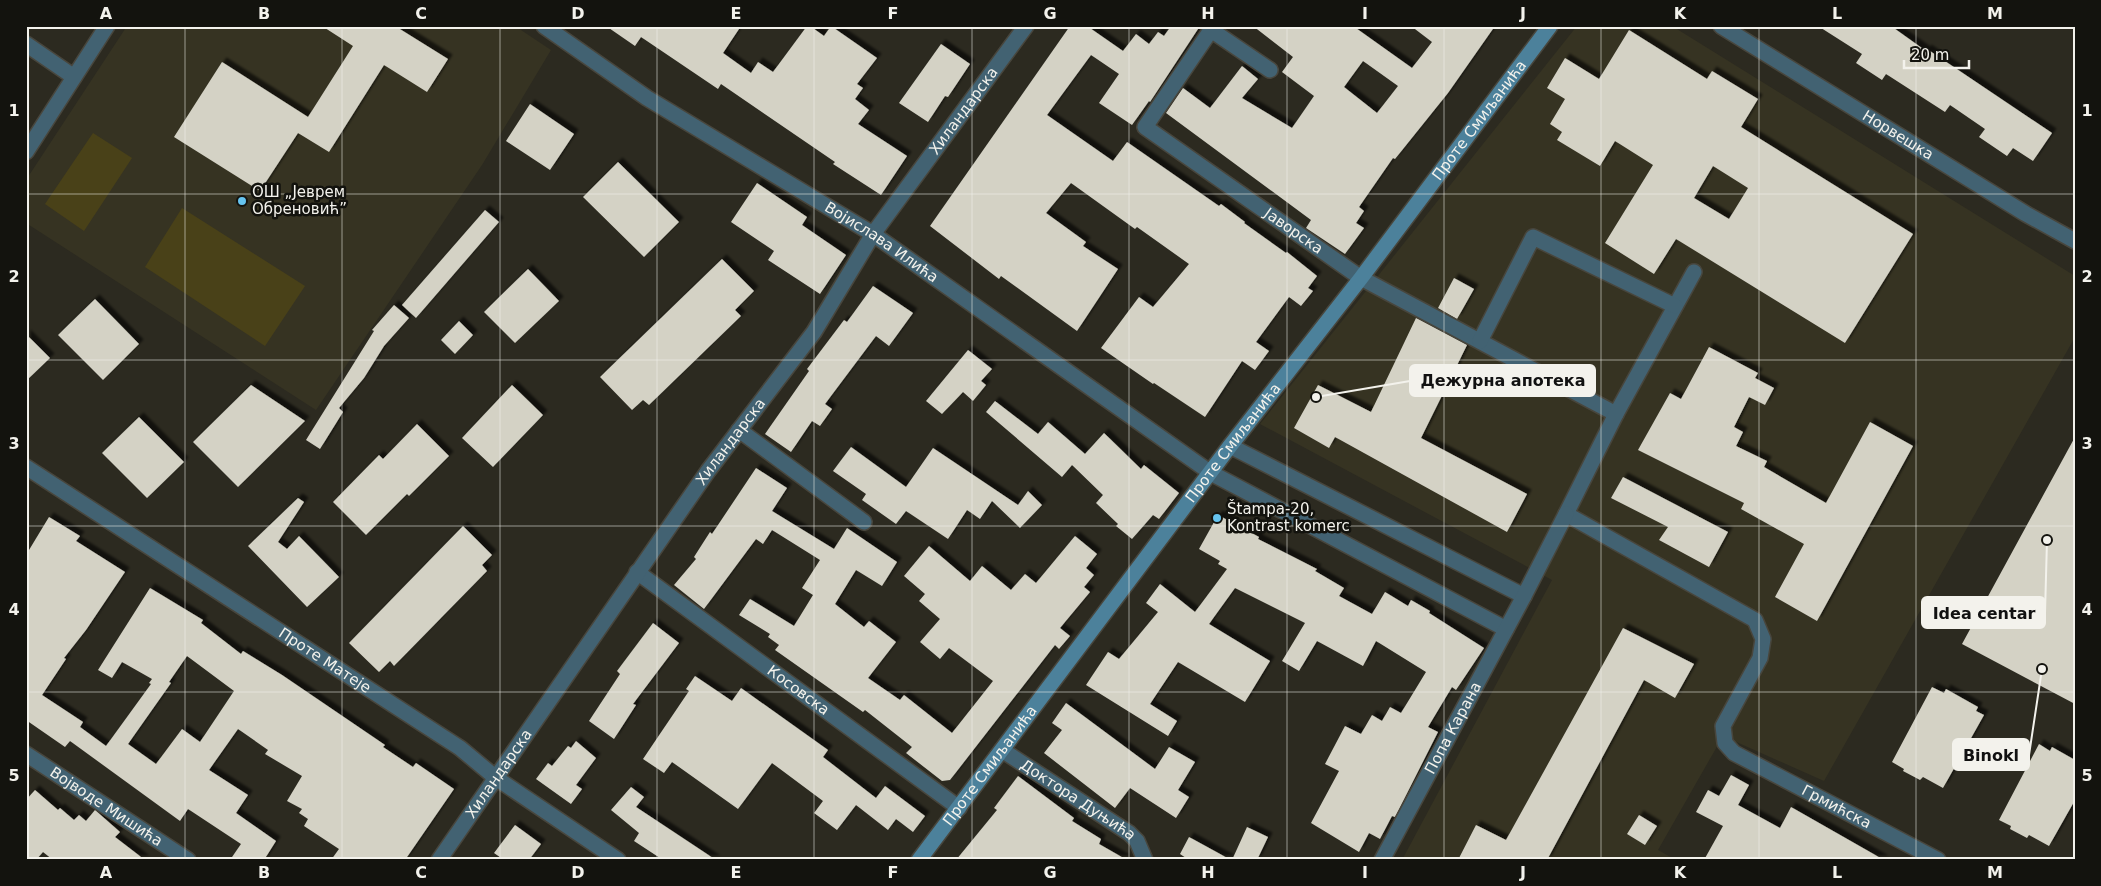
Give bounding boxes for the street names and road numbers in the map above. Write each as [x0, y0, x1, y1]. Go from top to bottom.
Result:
street label: Проте Смиљанића [1428, 57, 1530, 184]
street label: Хиландарска [925, 64, 1002, 158]
street label: Норвешка [1859, 106, 1937, 164]
street label: Војислава Илића [821, 198, 942, 286]
street label: Јаворска [1260, 204, 1327, 258]
street label: Проте Смиљанића [1182, 380, 1284, 506]
street label: Хиландарска [692, 395, 769, 489]
street label: Проте Матеје [275, 624, 374, 697]
street label: Косовска [764, 661, 833, 719]
street label: Попа Карана [1421, 679, 1485, 777]
street label: Проте Смиљанића [939, 702, 1041, 829]
street label: Хиландарска [462, 726, 536, 822]
street label: Доктора Дуњића [1017, 756, 1140, 844]
street label: Војводе Мишића [46, 763, 166, 850]
street label: Грмићска [1799, 781, 1874, 832]

